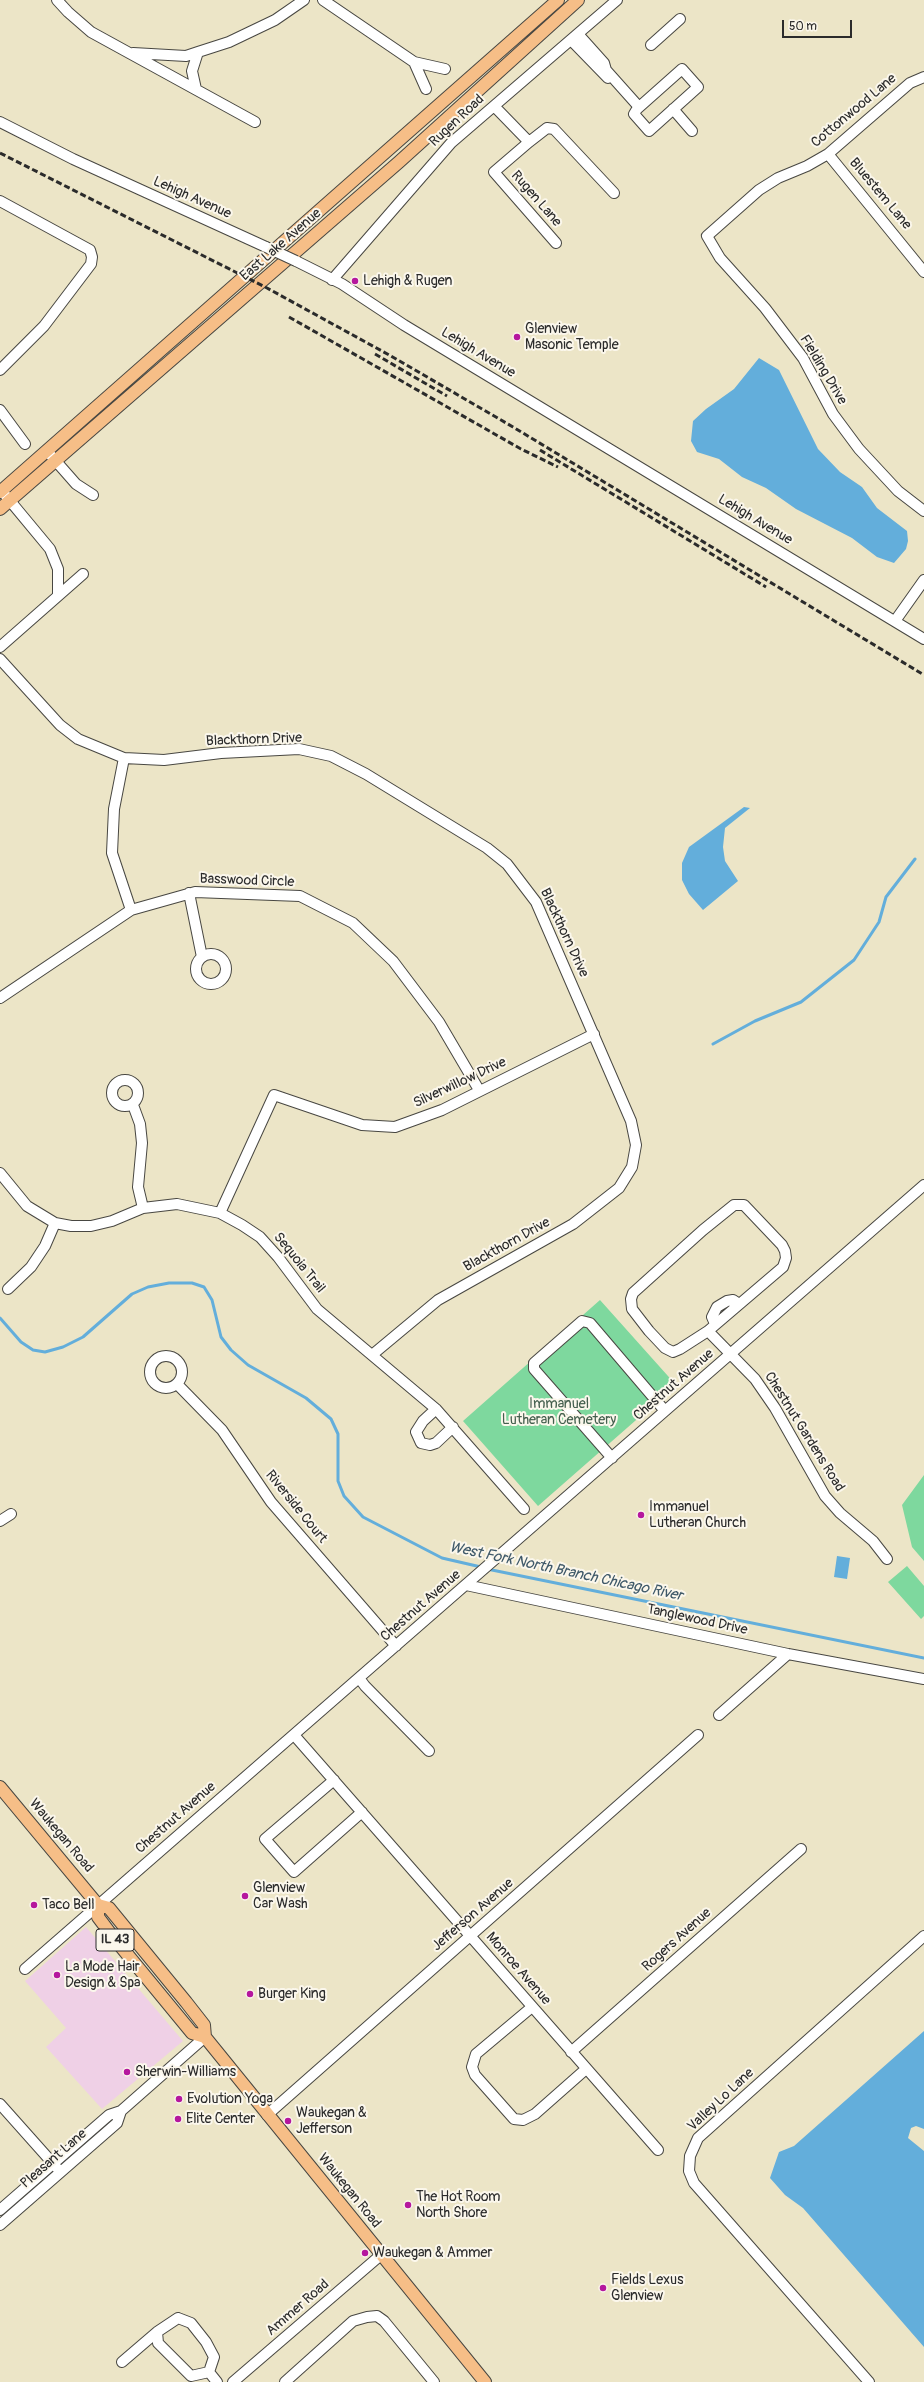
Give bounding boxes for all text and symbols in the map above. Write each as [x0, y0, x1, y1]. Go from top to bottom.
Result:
scale bar [784, 12, 854, 38]
text: 50 m [789, 19, 817, 34]
street label: Cottonwood Lane [808, 71, 900, 151]
street label: Rugen Road [426, 91, 488, 151]
street label: Bluestem Lane [845, 155, 915, 233]
street label: Rugen Lane [507, 168, 565, 230]
street label: Lehigh Avenue [150, 173, 234, 223]
street label: East Lake Avenue [237, 205, 325, 285]
place label: Lehigh & Rugen [363, 273, 452, 289]
marker: Lehigh & Rugen [350, 276, 360, 286]
place label: Glenview Masonic Temple [525, 321, 619, 354]
street label: Lehigh Avenue [438, 324, 518, 382]
marker: Glenview Masonic Temple [512, 332, 522, 342]
street label: Fielding Drive [796, 332, 850, 408]
street label: Lehigh Avenue [715, 491, 795, 549]
street label: Blackthorn Drive [206, 730, 302, 750]
street label: Basswood Circle [199, 871, 295, 891]
street label: Blackthorn Drive [536, 886, 592, 980]
street label: Silverwillow Drive [411, 1054, 509, 1112]
street label: Blackthorn Drive [461, 1214, 553, 1276]
street label: Sequoia Trail [270, 1229, 328, 1297]
street label: Chestnut Avenue [630, 1346, 718, 1424]
street label: Chestnut Gardens Road [760, 1369, 848, 1495]
park label: Immanuel Lutheran Cemetery [502, 1396, 616, 1428]
street label: Riverside Court [262, 1467, 330, 1547]
place label: Immanuel Lutheran Church [649, 1499, 746, 1532]
marker: Immanuel Lutheran Church [636, 1510, 646, 1520]
water label: West Fork North Branch Chicago River [448, 1538, 684, 1606]
street label: Chestnut Avenue [377, 1567, 465, 1645]
street label: Tanglewood Drive [645, 1601, 749, 1639]
street label: Chestnut Avenue [132, 1779, 220, 1857]
street label: Waukegan Road [25, 1796, 97, 1876]
street label: Jefferson Avenue [429, 1875, 517, 1955]
place label: Glenview Car Wash [253, 1880, 307, 1912]
marker: Glenview Car Wash [240, 1891, 250, 1901]
place label: Taco Bell [42, 1897, 95, 1913]
marker: Taco Bell [29, 1900, 39, 1910]
street label: Rogers Avenue [639, 1905, 715, 1975]
road number: IL 43 [96, 1929, 134, 1951]
street label: Monroe Avenue [482, 1929, 554, 2009]
place label: La Mode Hair Design & Spa [65, 1959, 141, 1992]
marker: La Mode Hair Design & Spa [52, 1970, 62, 1980]
place label: Burger King [258, 1986, 326, 2002]
marker: Burger King [245, 1989, 255, 1999]
place label: Sherwin-Williams [135, 2064, 236, 2080]
street label: Valley Lo Lane [684, 2065, 758, 2135]
marker: Sherwin-Williams [122, 2067, 132, 2077]
place label: Evolution Yoga [187, 2091, 273, 2107]
marker: Evolution Yoga [174, 2094, 184, 2104]
place label: Waukegan & Jefferson [296, 2105, 367, 2138]
place label: Elite Center [186, 2111, 255, 2127]
marker: Elite Center [173, 2114, 183, 2124]
marker: Waukegan & Jefferson [283, 2116, 293, 2126]
street label: Pleasant Lane [18, 2126, 90, 2192]
street label: Waukegan Road [314, 2150, 384, 2232]
place label: The Hot Room North Shore [416, 2189, 500, 2222]
marker: The Hot Room North Shore [403, 2200, 413, 2210]
place label: Waukegan & Ammer [373, 2245, 492, 2261]
marker: Waukegan & Ammer [360, 2248, 370, 2258]
place label: Fields Lexus Glenview [611, 2272, 683, 2304]
street label: Ammer Road [263, 2276, 333, 2340]
marker: Fields Lexus Glenview [598, 2283, 608, 2293]

